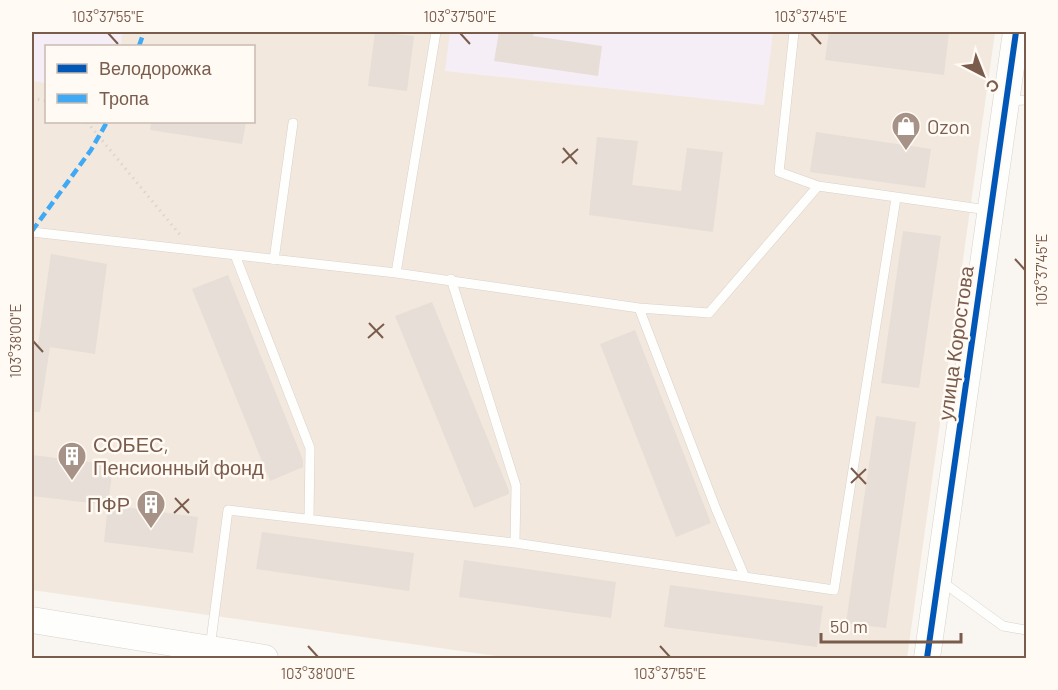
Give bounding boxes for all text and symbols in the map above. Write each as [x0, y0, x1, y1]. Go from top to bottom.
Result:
text: 103°37'55"E [72, 7, 144, 25]
text: 103°37'50"E [423, 7, 497, 25]
text: 103°37'45"E [775, 7, 847, 25]
legend [45, 45, 255, 123]
north arrow [953, 45, 1013, 105]
text: Велодорожка [99, 57, 212, 79]
text: С [982, 76, 1004, 98]
text: Тропа [99, 87, 150, 109]
shop icon: Ozon [890, 110, 922, 152]
place label: Ozon [927, 114, 970, 138]
text: 103°37'45"E [1032, 234, 1050, 306]
street label: улица Коростова [932, 263, 978, 422]
text: 103°38'00"E [6, 304, 24, 378]
place label: СОБЕС, Пенсионный фонд [93, 432, 264, 479]
building icon: СОБЕС, Пенсионный фонд [56, 440, 88, 482]
building icon: ПФР [135, 488, 167, 530]
place label: ПФР [87, 492, 130, 516]
scale bar [821, 606, 960, 644]
text: 50 m [830, 615, 868, 637]
text: 103°38'00"E [281, 664, 355, 682]
text: 103°37'55"E [634, 664, 706, 682]

